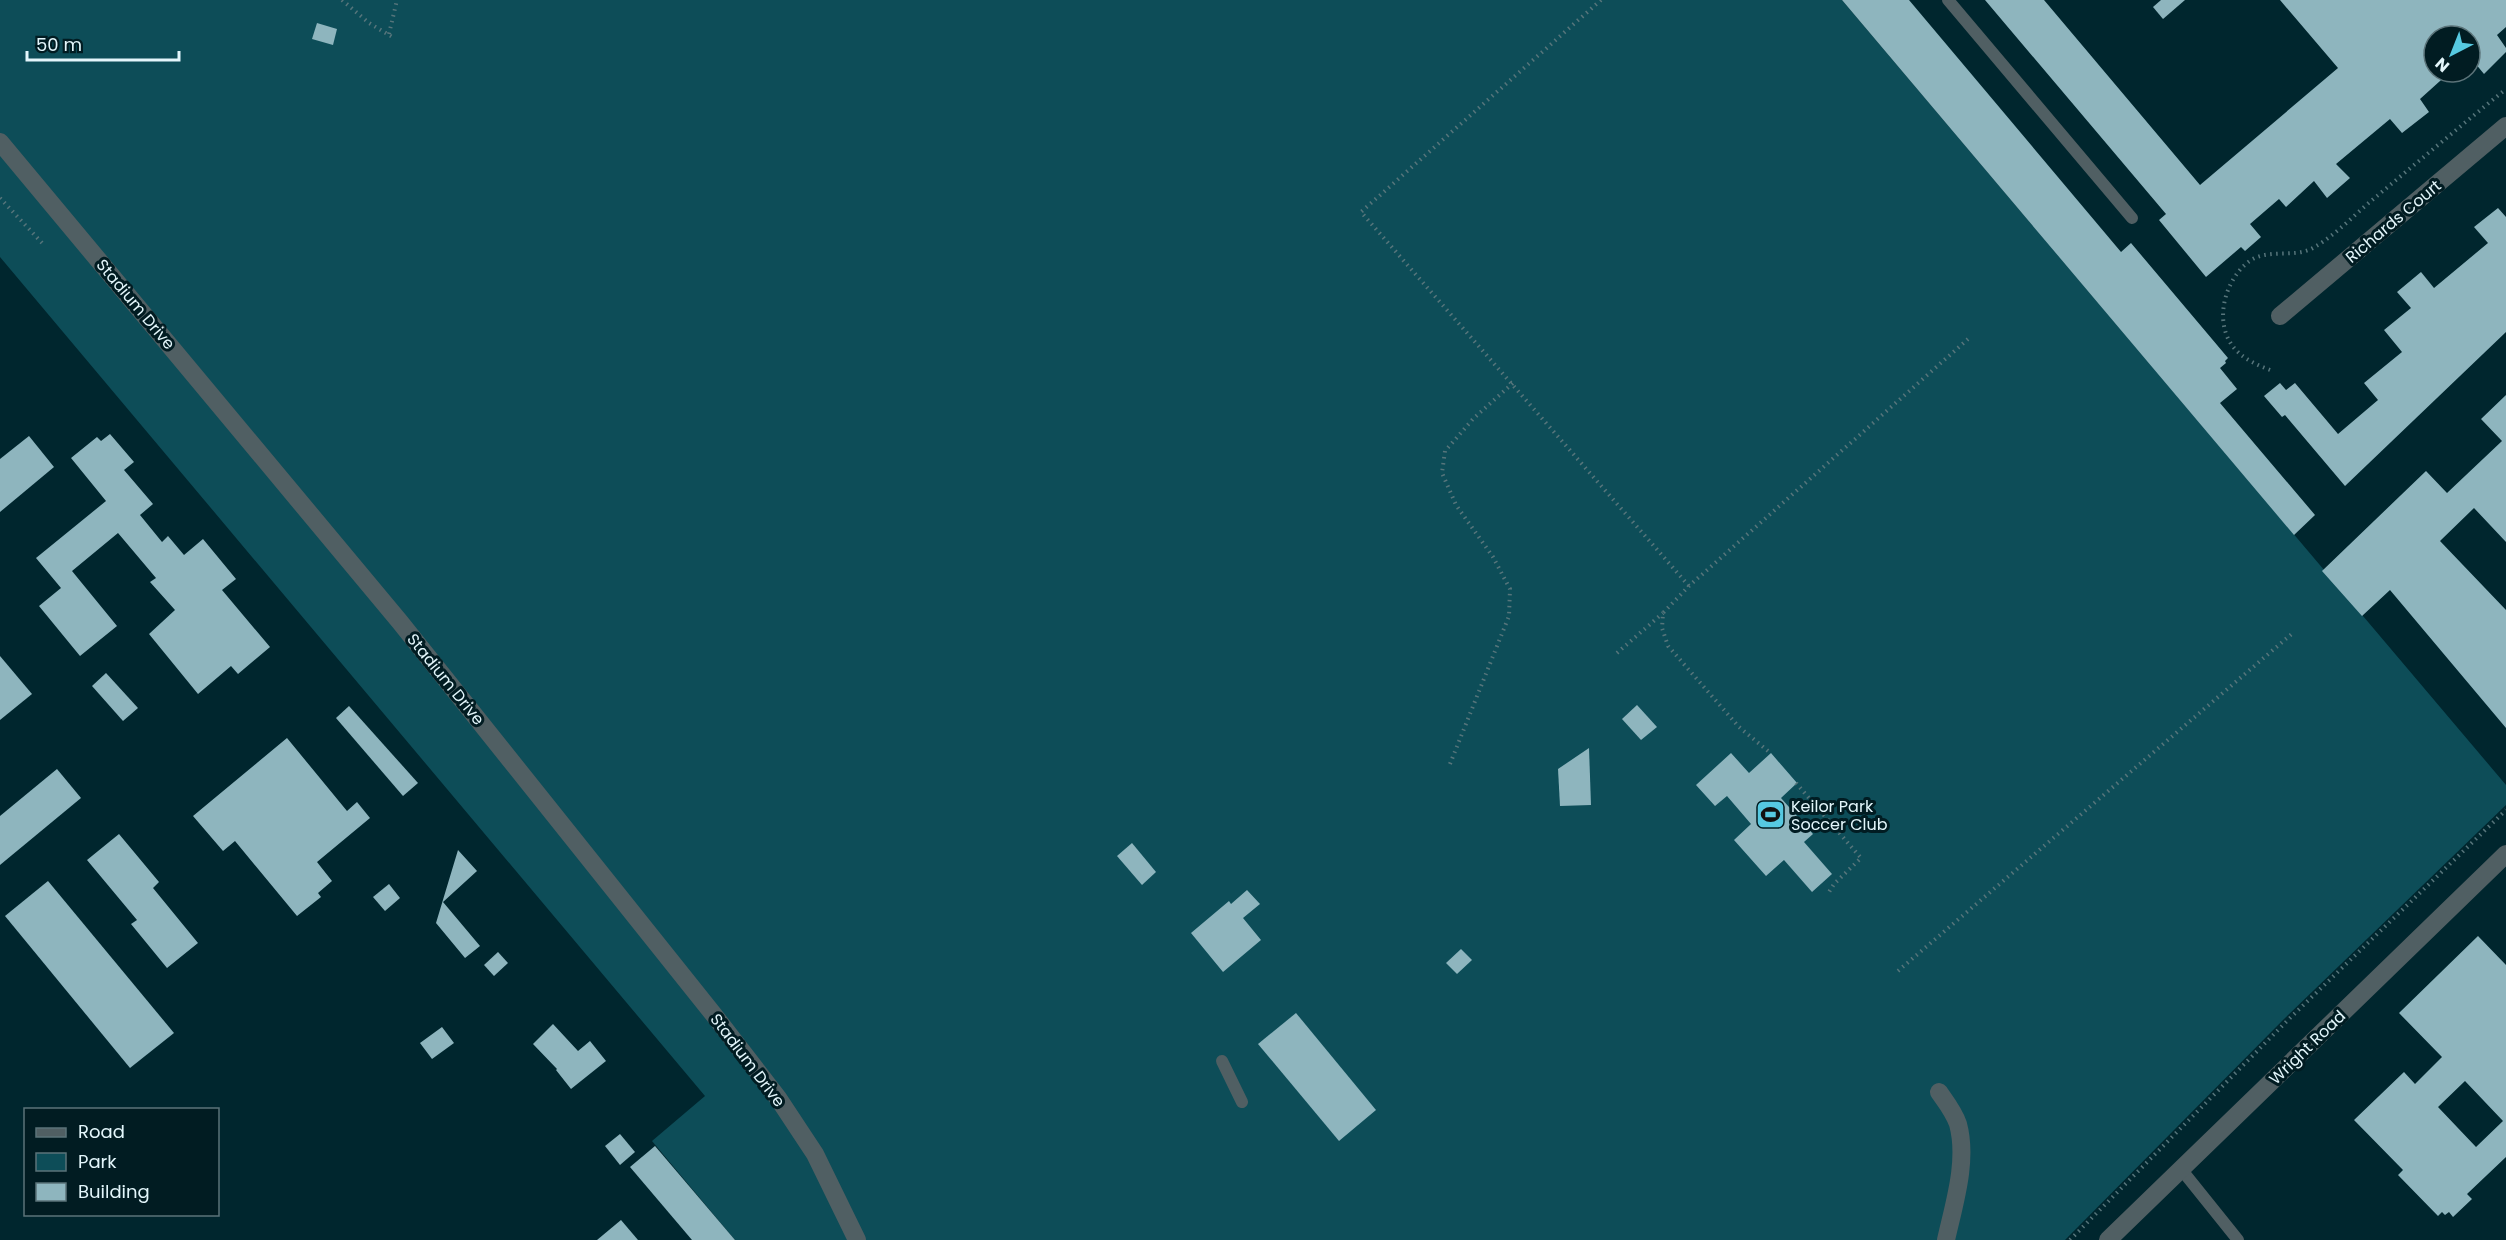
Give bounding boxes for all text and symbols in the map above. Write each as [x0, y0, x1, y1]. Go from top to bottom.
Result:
scale bar [27, 24, 178, 62]
north arrow [2422, 24, 2482, 84]
text: 50 m [36, 32, 82, 57]
text: N [2430, 52, 2454, 77]
street label: Richards Court [2341, 174, 2446, 268]
street label: Stadium Drive [91, 254, 180, 355]
street label: Stadium Drive [401, 629, 490, 730]
place label: Keilor Park Soccer Club [1791, 795, 1888, 836]
sports icon: Keilor Park Soccer Club [1754, 799, 1786, 831]
street label: Wright Road [2264, 1005, 2351, 1090]
street label: Stadium Drive [705, 1009, 791, 1112]
legend [24, 1108, 219, 1216]
text: Road [78, 1119, 125, 1144]
text: Park [78, 1149, 117, 1174]
text: Building [78, 1179, 150, 1204]

